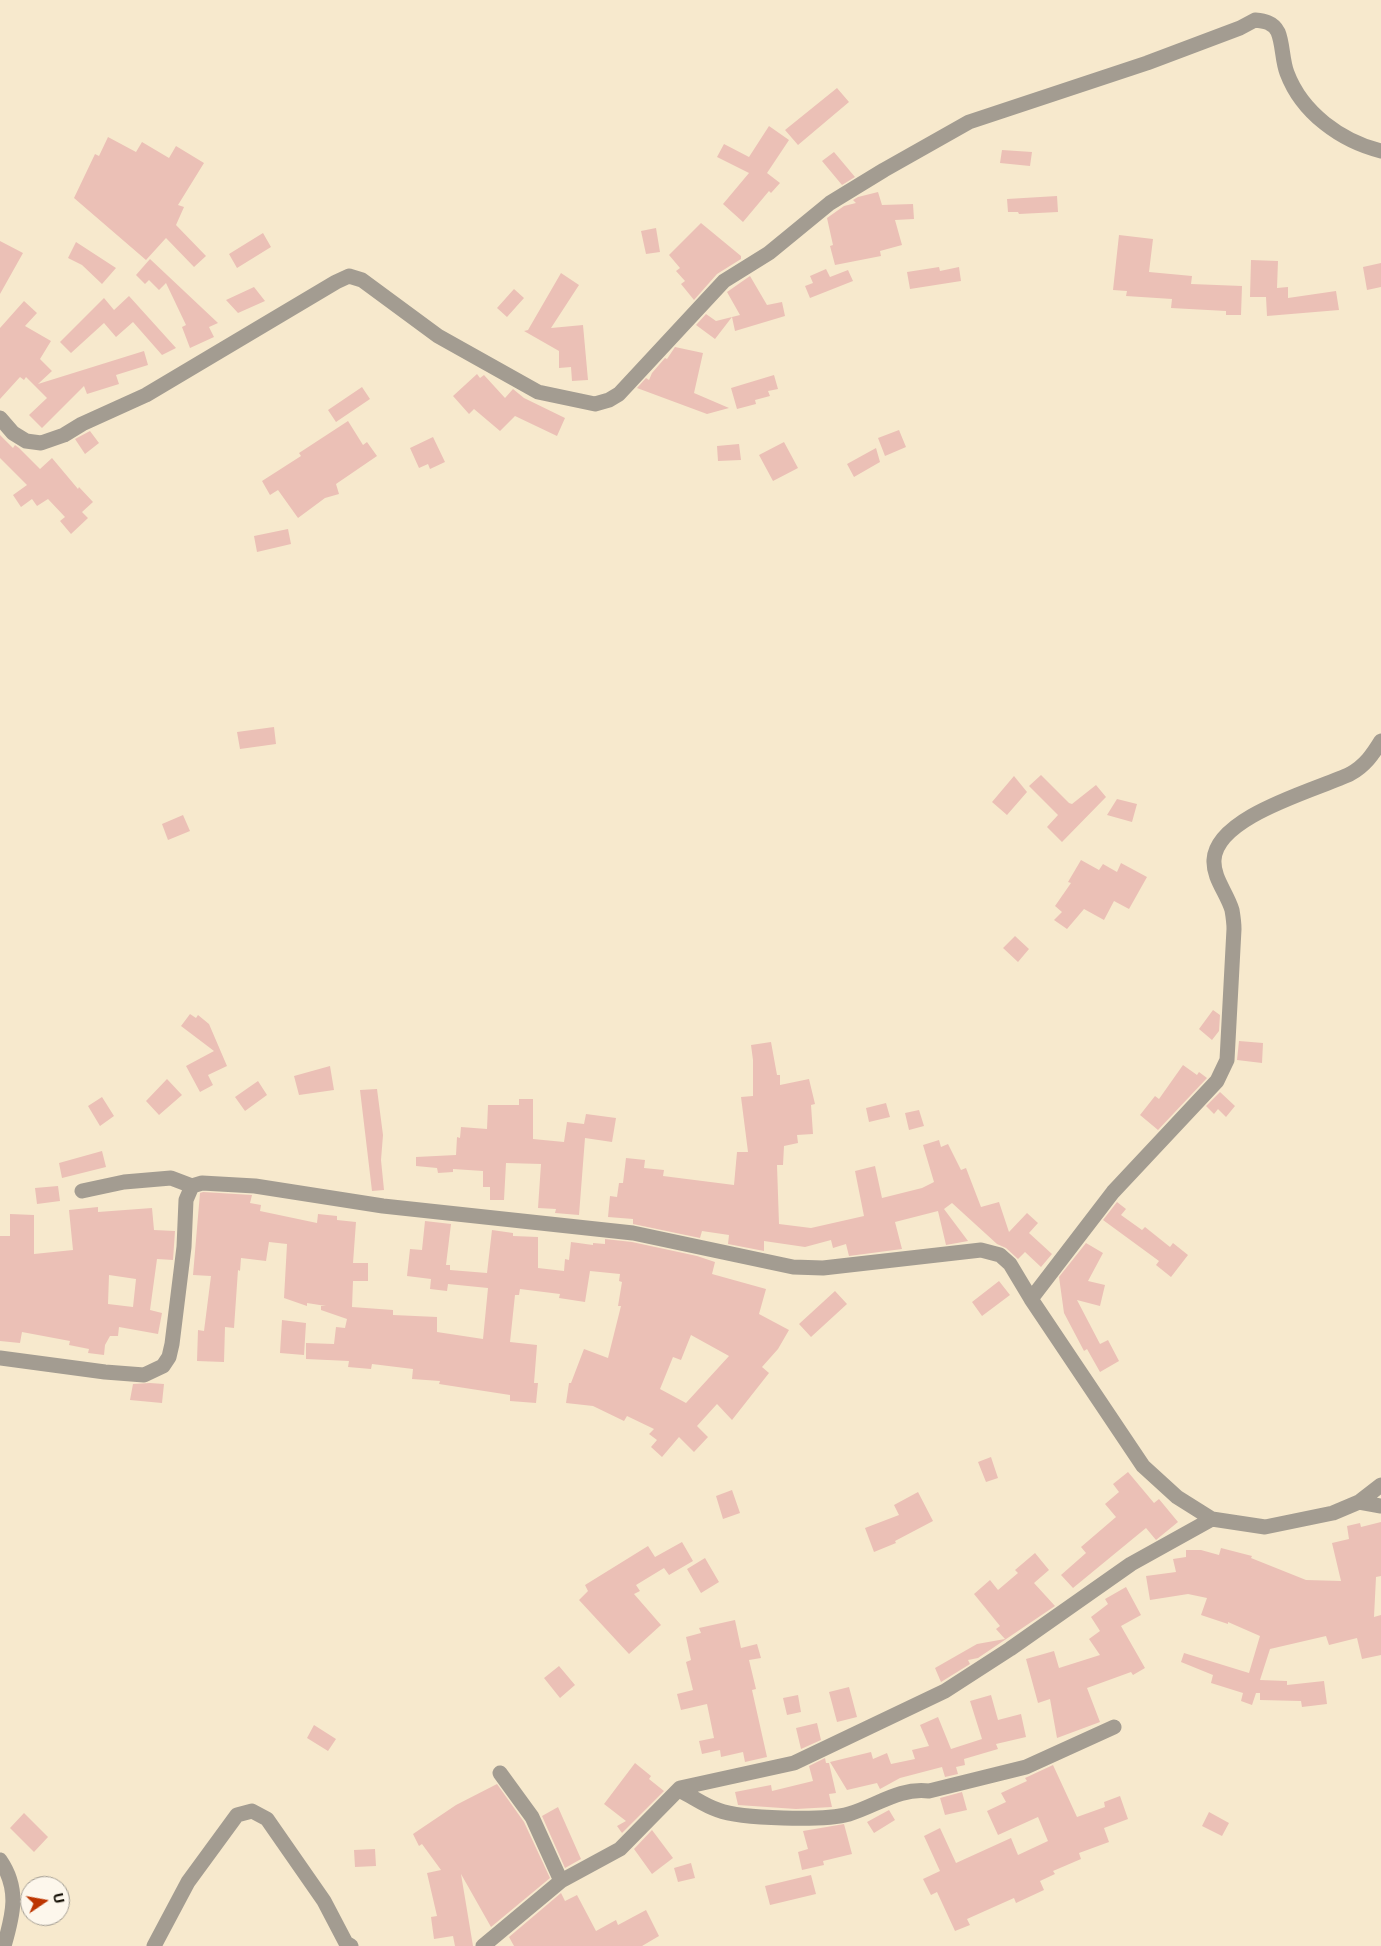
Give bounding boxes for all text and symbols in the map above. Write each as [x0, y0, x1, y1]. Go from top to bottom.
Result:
north arrow [20, 1876, 70, 1926]
text: U [50, 1891, 69, 1905]

